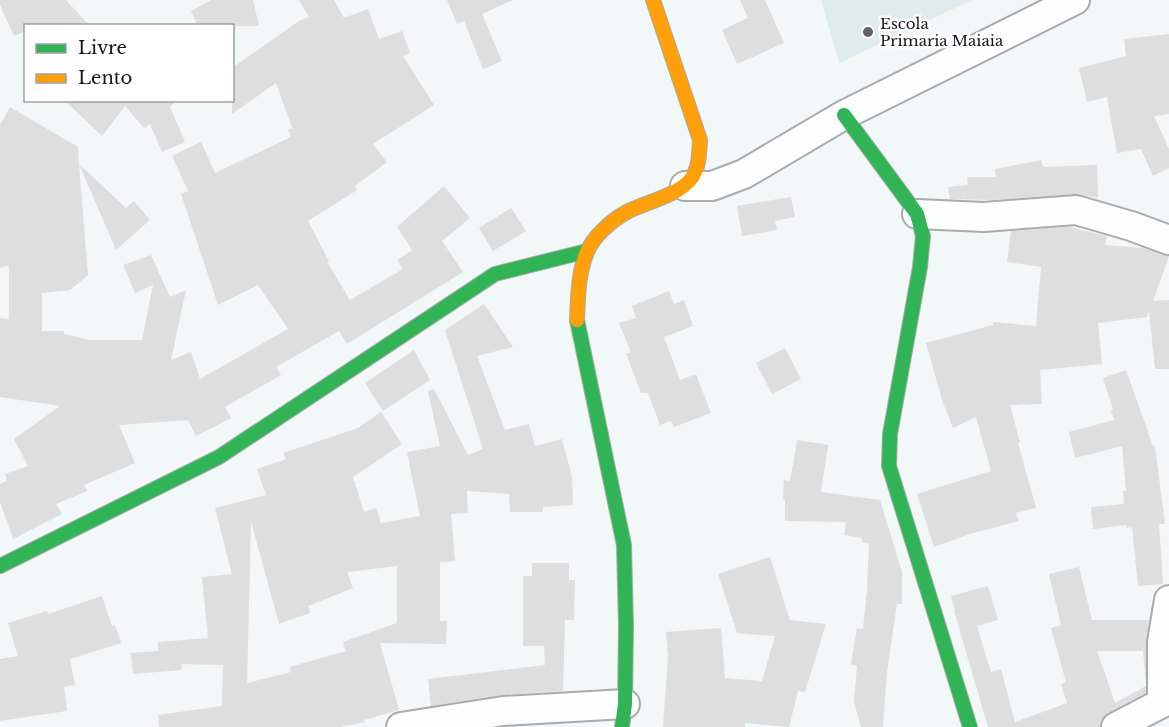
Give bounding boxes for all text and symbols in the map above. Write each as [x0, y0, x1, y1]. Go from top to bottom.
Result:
place label: Escola Primaria Maiaia [880, 14, 1004, 50]
legend [24, 24, 234, 102]
marker: Escola Primaria Maiaia [861, 25, 875, 39]
text: Livre [78, 37, 127, 59]
text: Lento [78, 67, 132, 89]

